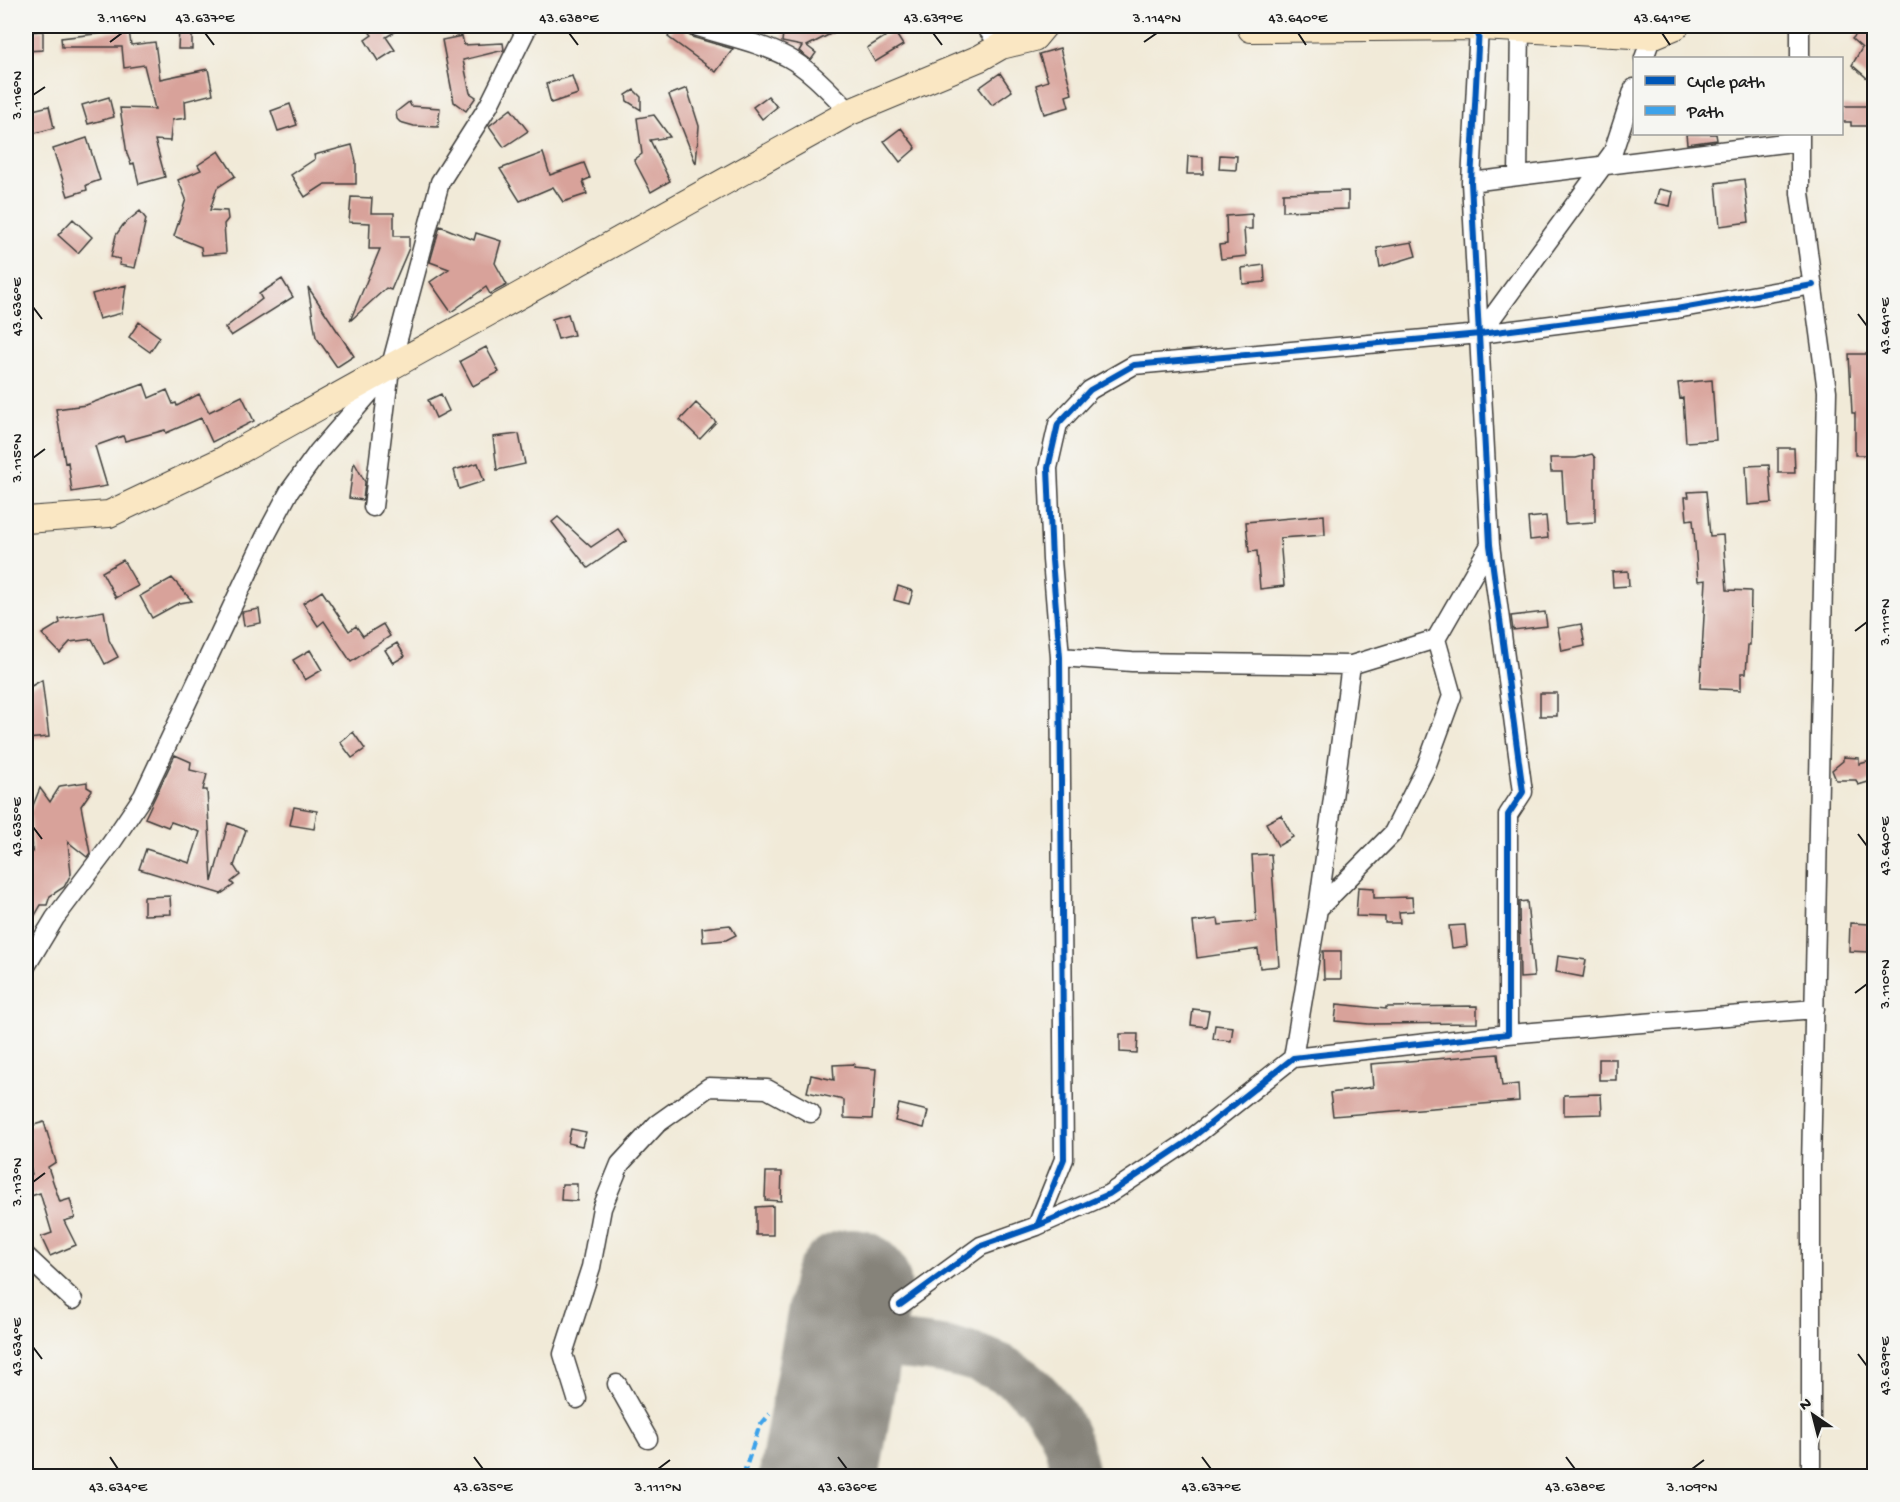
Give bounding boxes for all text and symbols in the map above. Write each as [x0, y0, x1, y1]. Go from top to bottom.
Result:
text: 3.116°N [97, 10, 147, 28]
text: 43.637°E [176, 10, 235, 28]
text: 43.638°E [539, 10, 599, 28]
text: 43.639°E [904, 10, 963, 28]
text: 3.114°N [1132, 10, 1181, 28]
text: 43.640°E [1269, 10, 1328, 28]
text: 43.641°E [1634, 10, 1691, 28]
legend [1633, 57, 1843, 135]
text: 3.116°N [9, 70, 27, 120]
text: Cycle path [1687, 73, 1765, 94]
text: Path [1686, 103, 1724, 124]
text: 43.636°E [9, 277, 27, 336]
text: 43.641°E [1877, 297, 1895, 354]
text: 3.115°N [9, 433, 27, 484]
text: 3.111°N [1877, 598, 1895, 647]
text: 43.635°E [9, 797, 27, 856]
text: 43.640°E [1877, 816, 1895, 875]
text: 3.110°N [1877, 959, 1895, 1010]
text: 3.113°N [9, 1157, 27, 1207]
text: 43.634°E [9, 1317, 27, 1376]
text: 43.639°E [1877, 1336, 1895, 1395]
north arrow [1783, 1385, 1843, 1445]
text: N [1797, 1394, 1817, 1416]
text: 43.634°E [89, 1479, 148, 1497]
text: 43.635°E [454, 1479, 513, 1497]
text: 3.111°N [633, 1479, 682, 1497]
text: 43.636°E [818, 1479, 877, 1497]
text: 43.637°E [1182, 1479, 1241, 1497]
text: 43.638°E [1545, 1479, 1605, 1497]
text: 3.109°N [1665, 1479, 1718, 1497]

